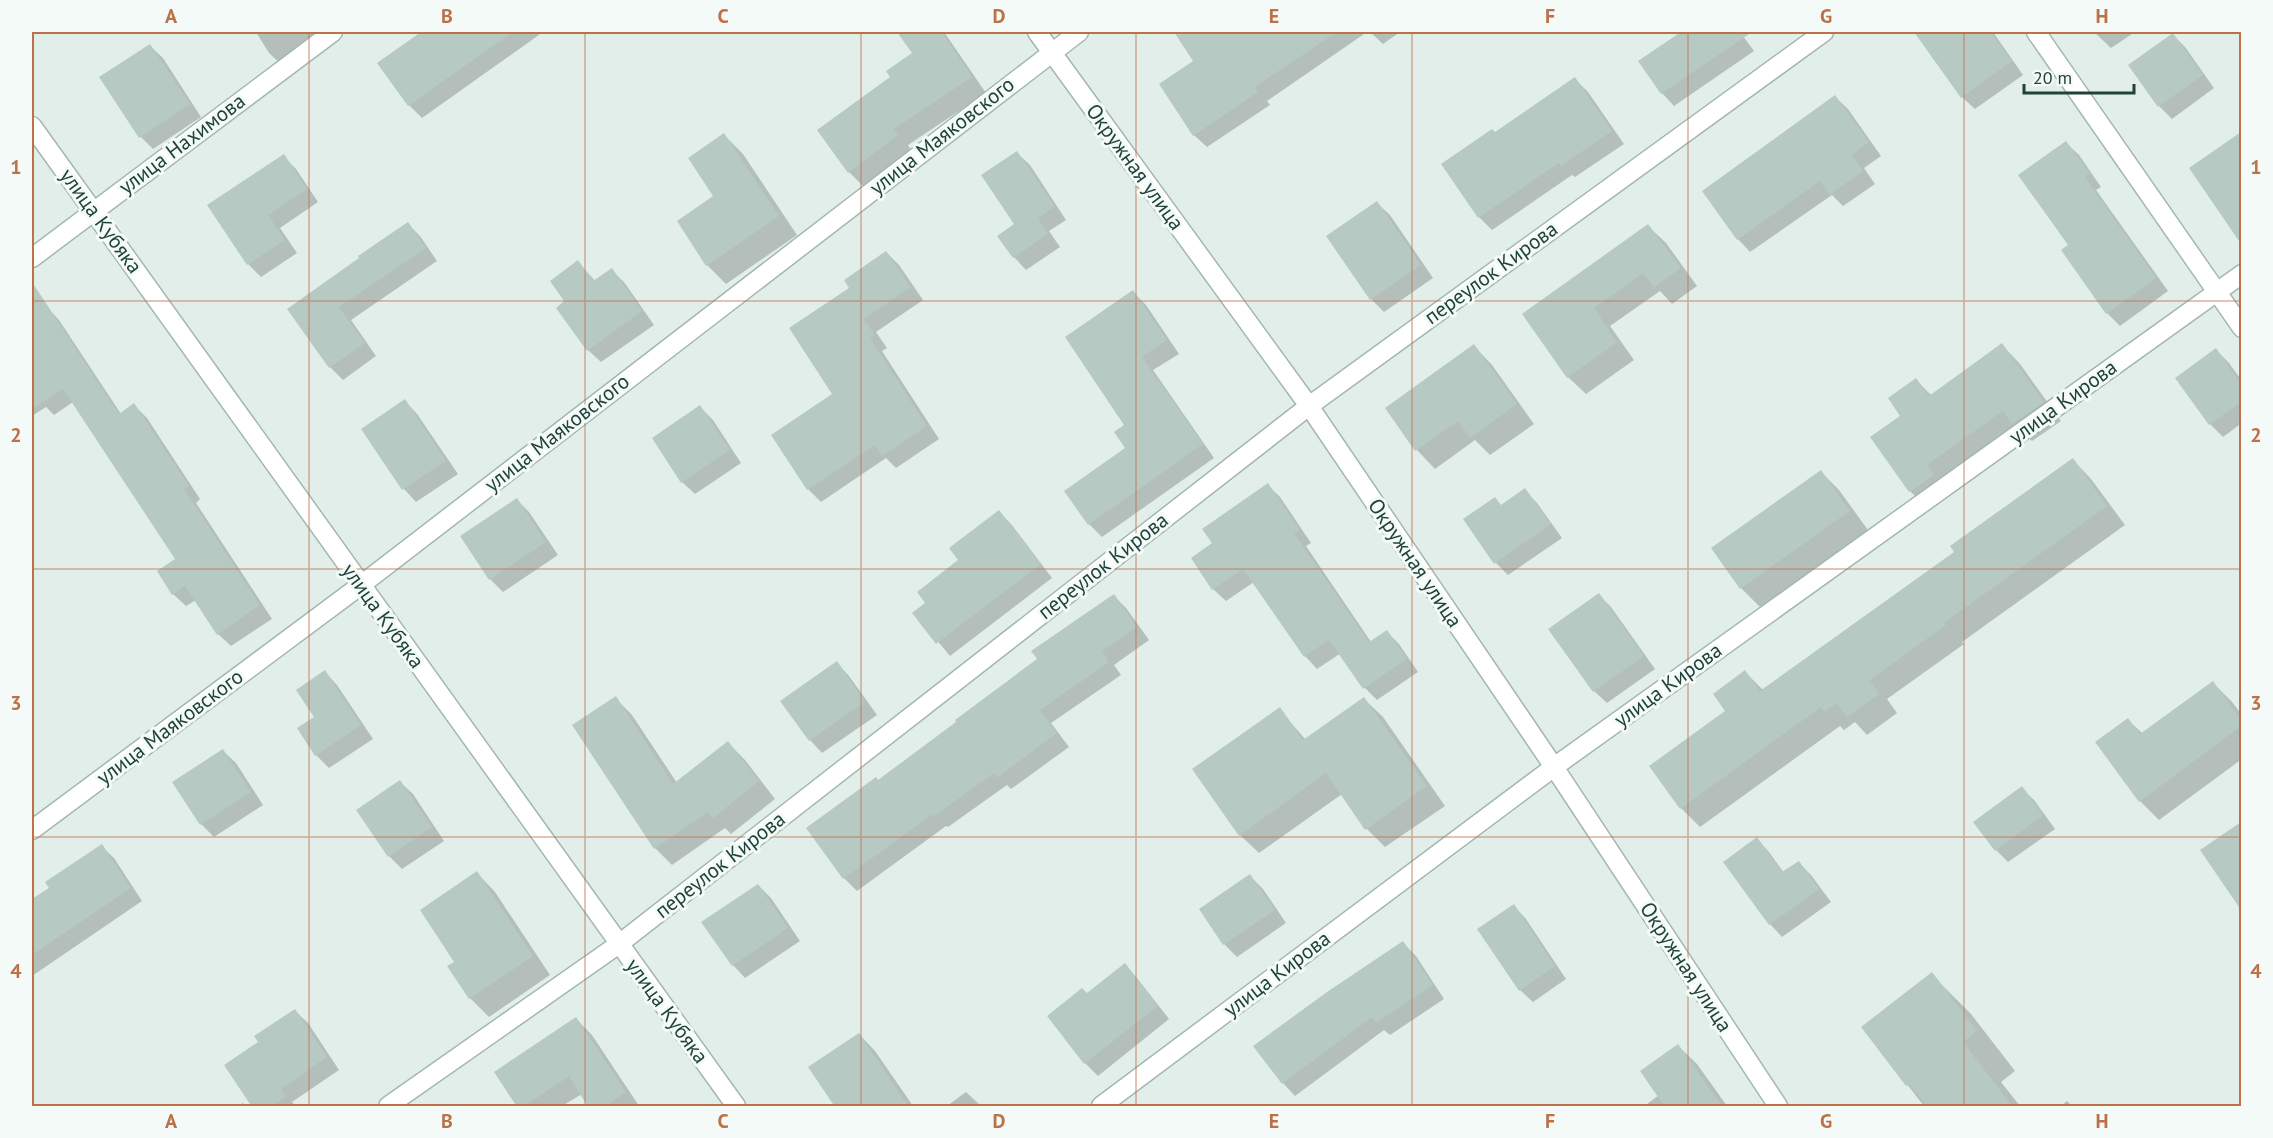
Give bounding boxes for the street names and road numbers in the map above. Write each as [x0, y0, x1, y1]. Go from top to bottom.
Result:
street label: улица Маяковского [864, 71, 1020, 201]
street label: улица Нахимова [113, 87, 250, 200]
street label: Окружная улица [1080, 98, 1190, 235]
street label: улица Кубяка [54, 163, 149, 279]
street label: переулок Кирова [1419, 215, 1563, 330]
street label: улица Кирова [2003, 353, 2122, 450]
street label: улица Маяковского [479, 368, 635, 498]
street label: Окружная улица [1362, 493, 1469, 632]
street label: переулок Кирова [1032, 506, 1173, 625]
street label: улица Кубяка [336, 558, 431, 674]
street label: улица Кирова [1608, 636, 1727, 733]
street label: улица Маяковского [91, 663, 248, 791]
street label: переулок Кирова [649, 805, 790, 924]
street label: Окружная улица [1634, 897, 1739, 1037]
street label: улица Кирова [1218, 925, 1335, 1023]
street label: улица Кубяка [620, 953, 715, 1069]

